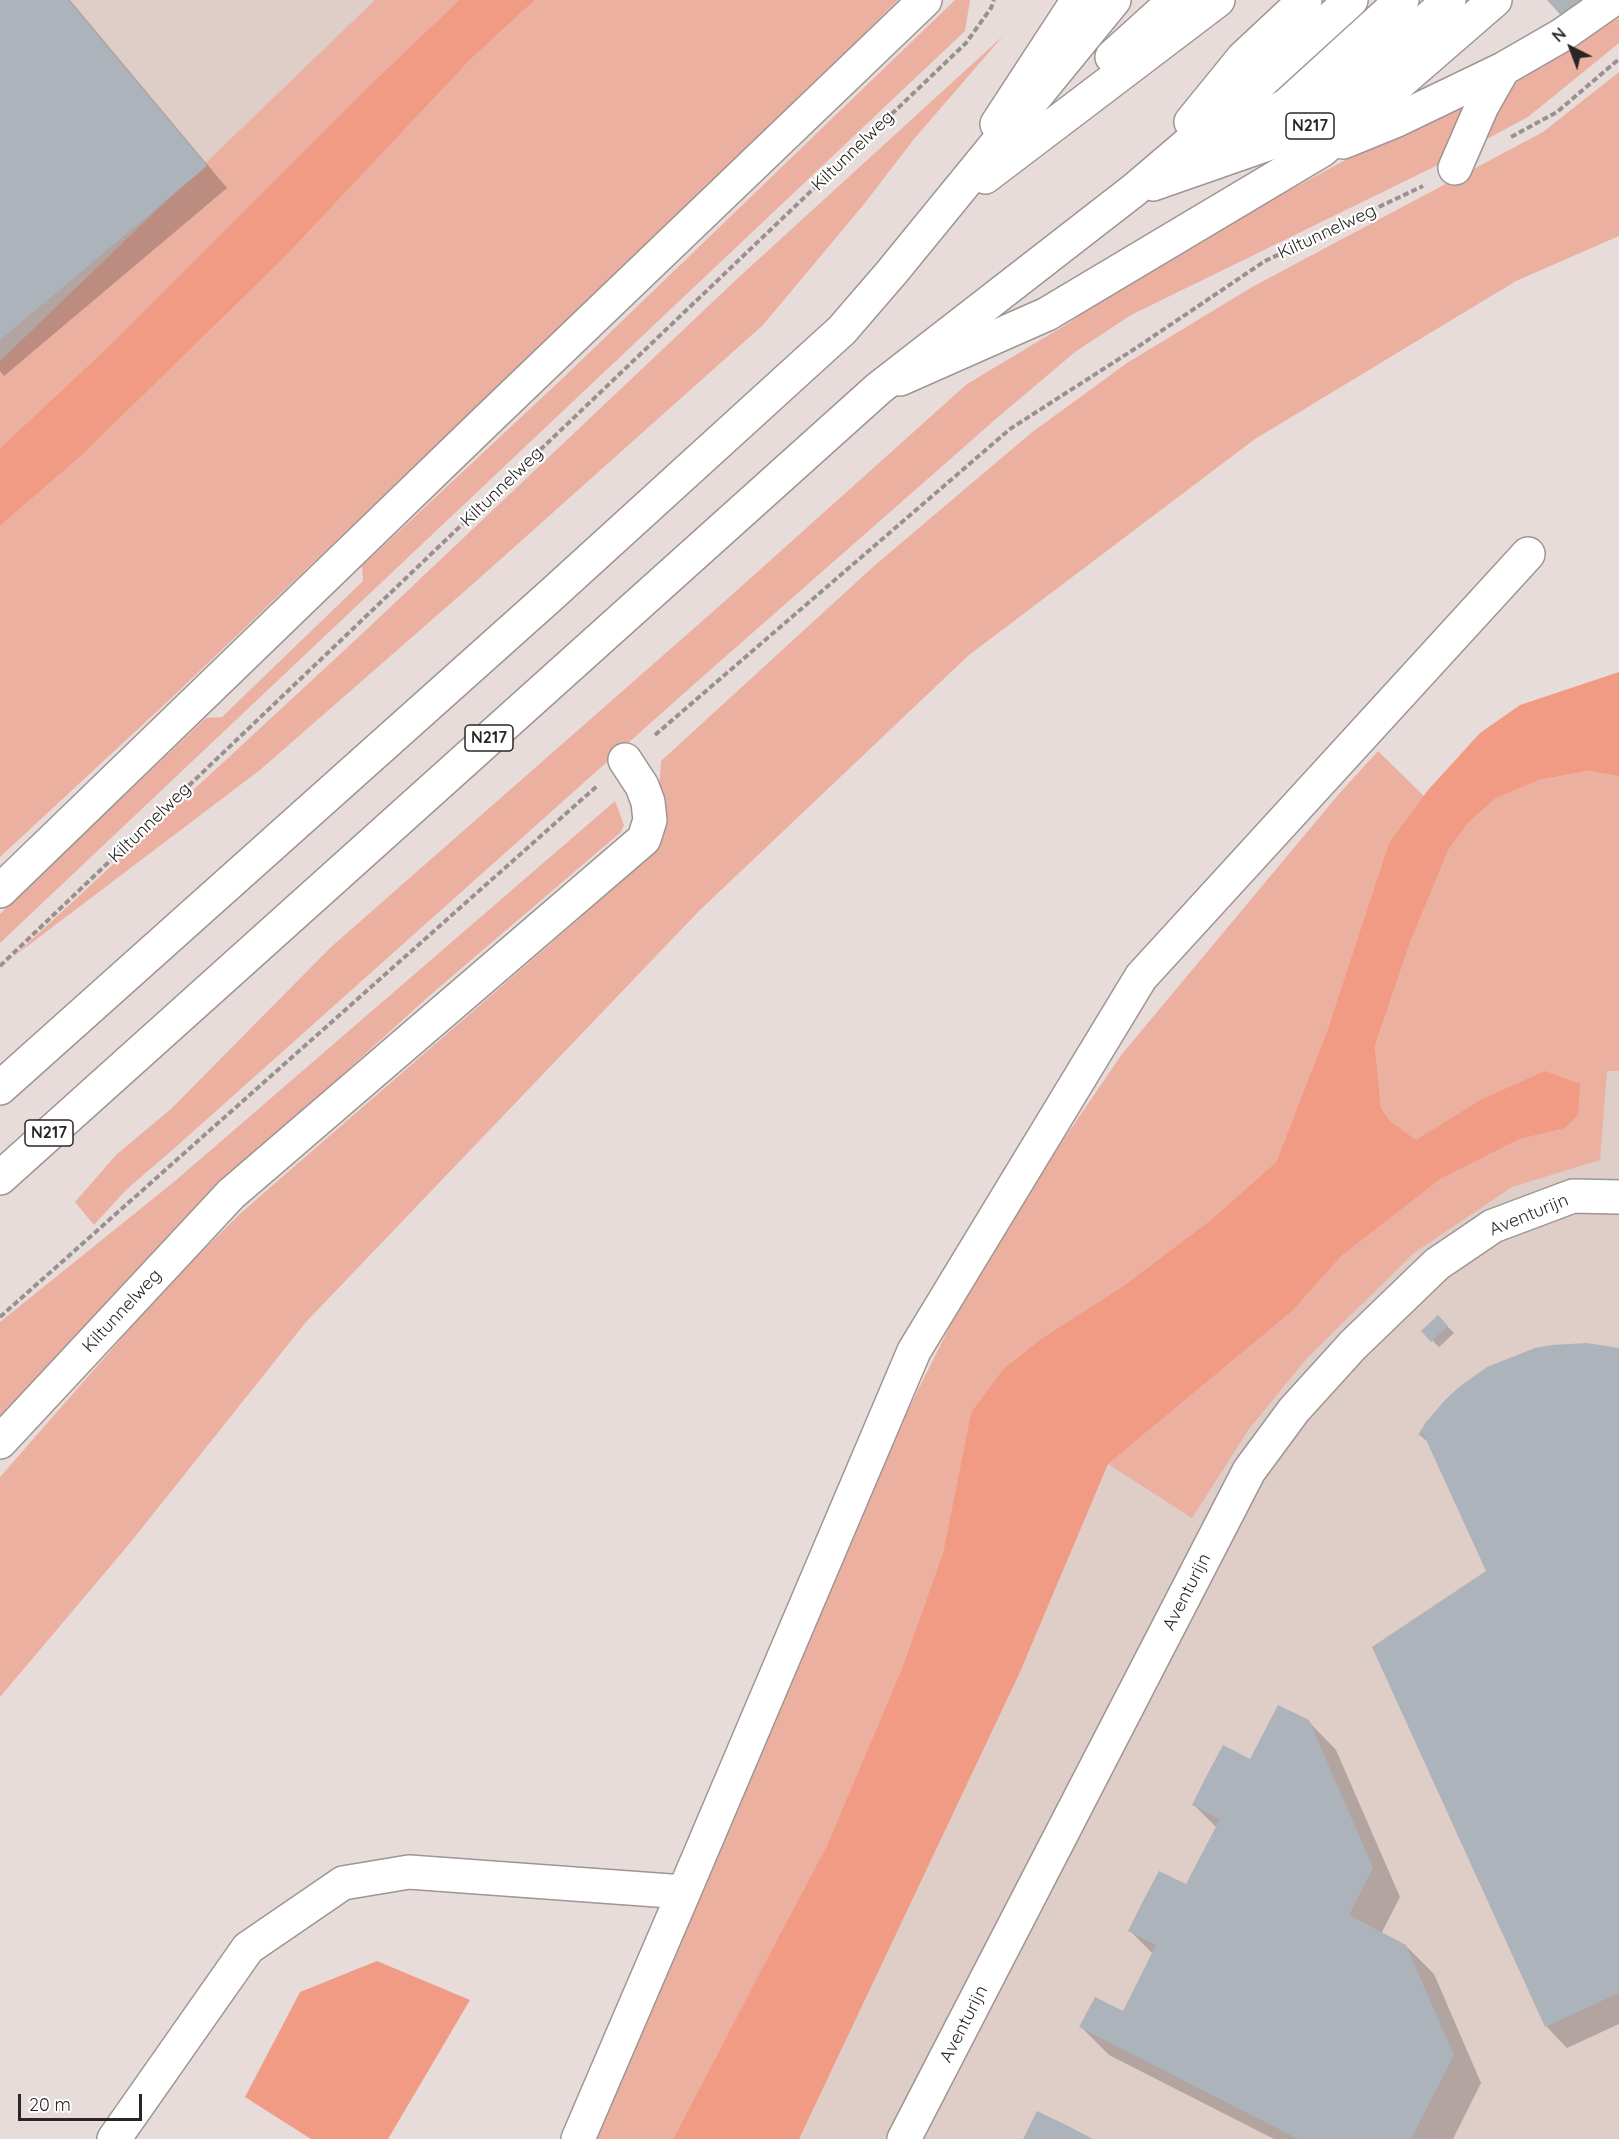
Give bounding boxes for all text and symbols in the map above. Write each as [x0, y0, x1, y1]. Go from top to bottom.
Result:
north arrow [1541, 18, 1601, 78]
text: N [1548, 23, 1570, 46]
street label: Kiltunnelweg [807, 106, 899, 196]
road number: N217 [1286, 113, 1334, 139]
street label: Kiltunnelweg [1274, 200, 1380, 264]
street label: Kiltunnelweg [456, 442, 548, 532]
road number: N217 [465, 725, 513, 751]
street label: Kiltunnelweg [104, 778, 196, 868]
road number: N217 [25, 1120, 73, 1146]
street label: Aventurijn [1486, 1189, 1572, 1241]
street label: Kiltunnelweg [78, 1265, 166, 1357]
street label: Aventurijn [1158, 1550, 1216, 1634]
street label: Aventurijn [935, 1982, 993, 2066]
scale bar [21, 2082, 146, 2120]
text: 20 m [29, 2093, 71, 2116]

